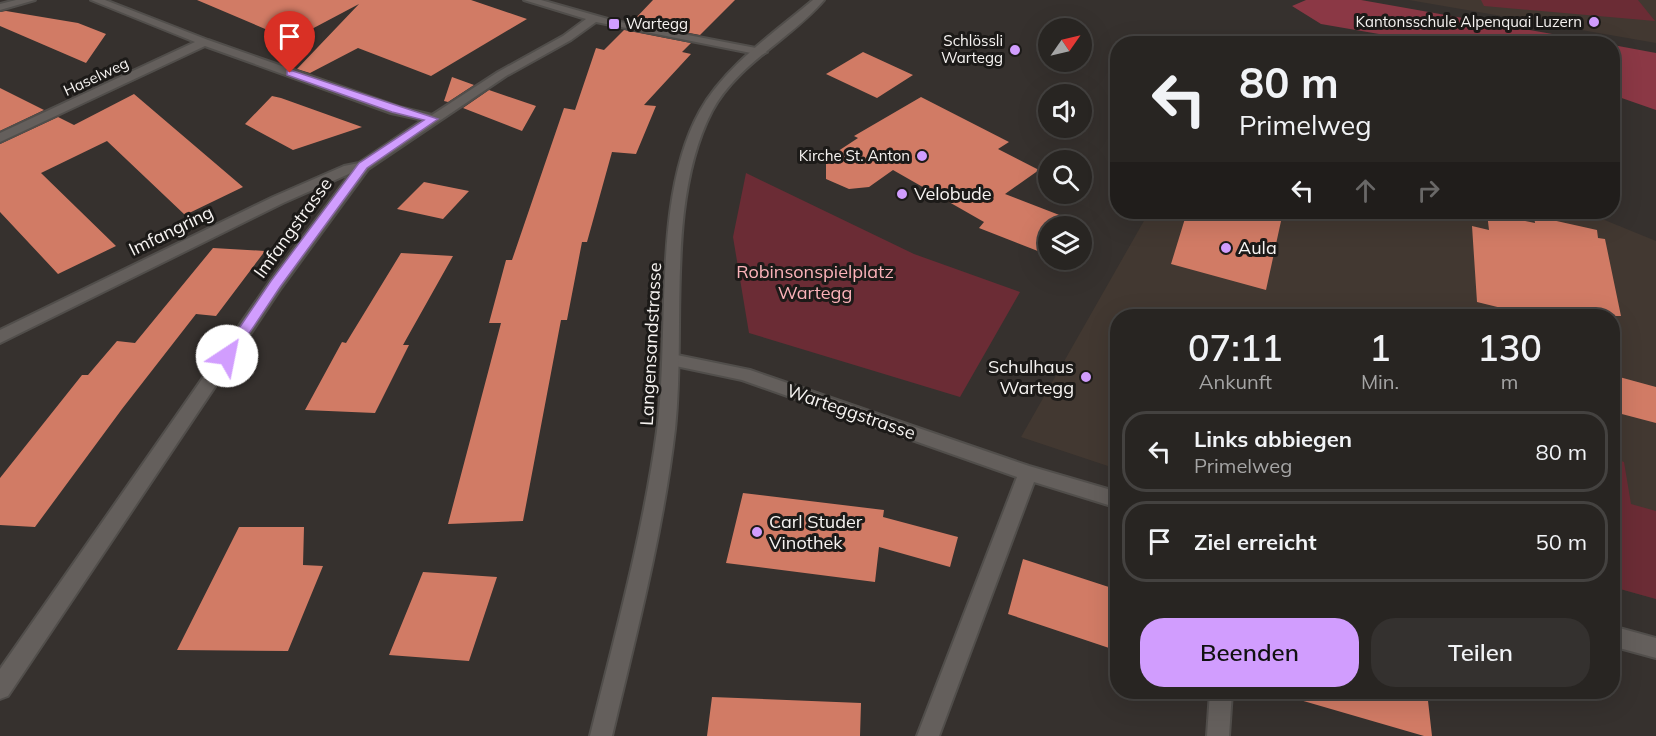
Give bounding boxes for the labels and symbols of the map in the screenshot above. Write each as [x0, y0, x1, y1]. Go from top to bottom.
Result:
pin [264, 11, 315, 73]
place label: Kantonsschule Alpenquai Luzern [1355, 12, 1582, 31]
place label: Wartegg [626, 14, 688, 33]
marker: Kantonsschule Alpenquai Luzern [1587, 15, 1601, 29]
marker: Wartegg [607, 17, 621, 31]
north arrow [1038, 18, 1092, 72]
place label: Schlössli Wartegg [941, 31, 1003, 67]
marker: Schlössli Wartegg [1008, 43, 1022, 57]
street label: Haselweg [60, 53, 131, 100]
place label: Kirche St. Anton [799, 146, 910, 165]
marker: Kirche St. Anton [915, 149, 929, 163]
street label: Imfangstrasse [248, 173, 337, 282]
place label: Velobude [914, 182, 992, 205]
marker: Velobude [895, 187, 909, 201]
street label: Imfangring [125, 200, 217, 261]
place label: Aula [1238, 236, 1277, 259]
marker: Aula [1219, 241, 1233, 255]
park label: Robinsonspielplatz Wartegg [736, 260, 894, 304]
street label: Langensandstrasse [635, 262, 666, 426]
position arrow [195, 324, 259, 388]
place label: Schulhaus Wartegg [988, 355, 1074, 399]
marker: Schulhaus Wartegg [1079, 370, 1093, 384]
street label: Warteggstrasse [784, 379, 919, 444]
place label: Carl Studer Vinothek [769, 510, 863, 554]
marker: Carl Studer Vinothek [750, 525, 764, 539]

